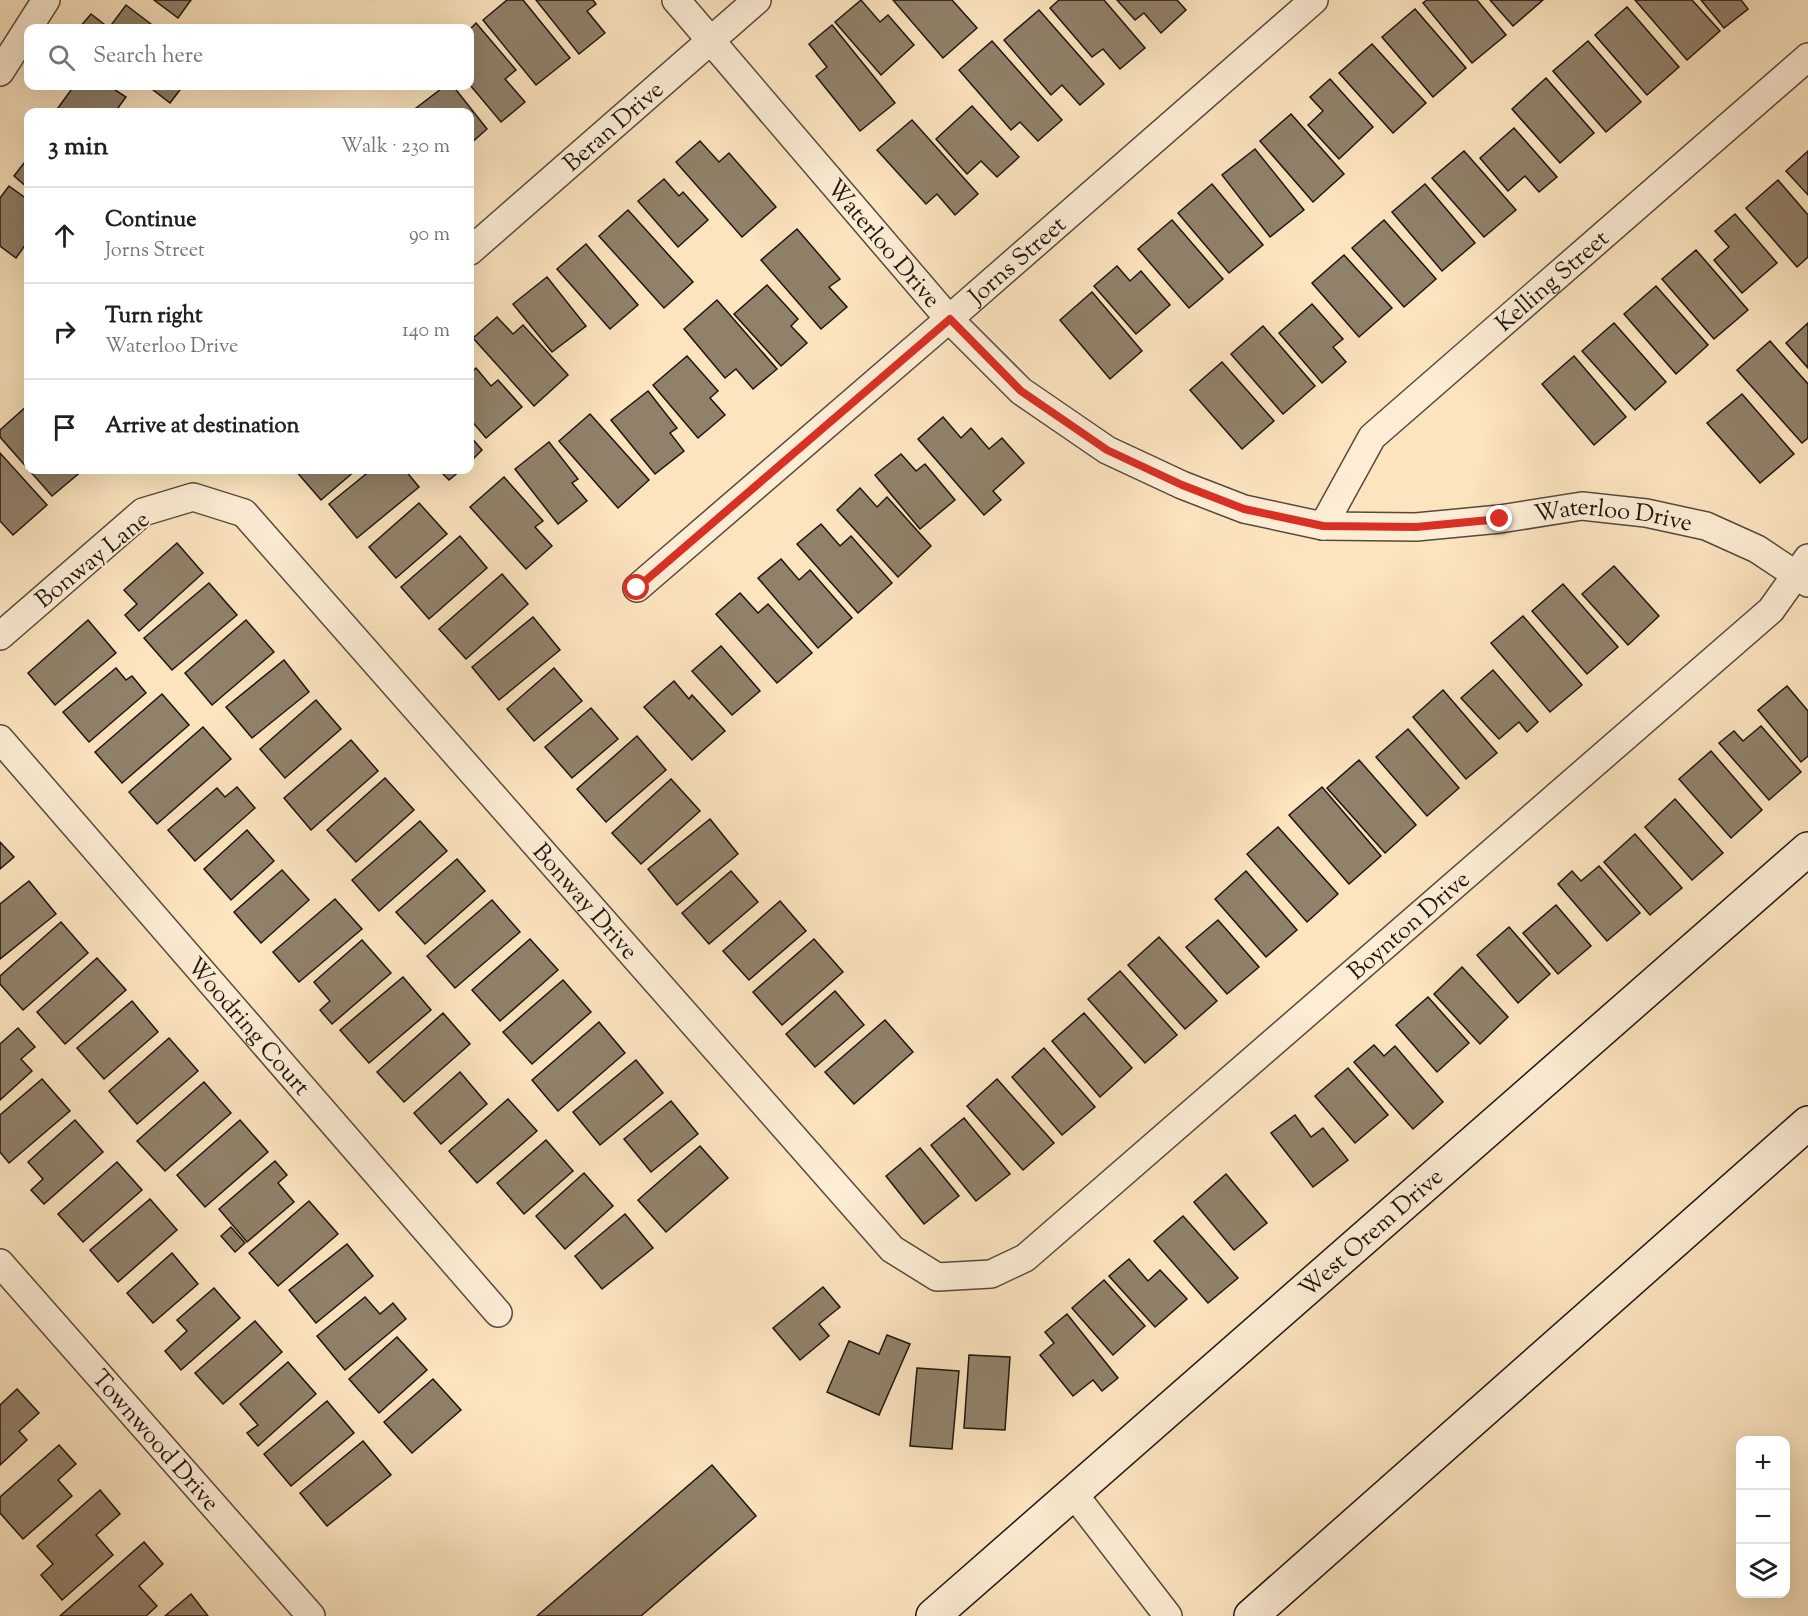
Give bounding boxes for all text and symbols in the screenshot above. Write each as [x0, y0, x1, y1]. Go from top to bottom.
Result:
search box [24, 24, 474, 90]
icon: search [45, 41, 78, 74]
text: Search here [93, 41, 203, 73]
street label: Beran Drive [557, 74, 672, 181]
text: 3 min [48, 129, 108, 166]
text: Walk · 230 m [341, 133, 450, 162]
street label: Waterloo Drive [818, 173, 947, 316]
text: Continue [105, 205, 196, 237]
street label: Jorns Street [960, 209, 1074, 315]
icon: ahead [48, 219, 81, 252]
text: 90 m [409, 221, 450, 250]
street label: Kelling Street [1489, 223, 1617, 341]
text: Jorns Street [105, 237, 205, 266]
text: Turn right [105, 301, 202, 333]
icon: right [48, 315, 81, 348]
text: 140 m [402, 317, 450, 346]
text: Waterloo Drive [105, 333, 238, 362]
icon: arrive [48, 411, 81, 444]
text: Arrive at destination [105, 411, 300, 443]
street label: Waterloo Drive [1532, 491, 1695, 542]
street label: Bonway Lane [29, 504, 158, 617]
route end [1486, 505, 1512, 531]
route start [623, 574, 649, 600]
street label: Bonway Drive [523, 837, 645, 968]
street label: Boynton Drive [1341, 864, 1478, 989]
street label: Woodring Court [178, 951, 317, 1104]
street label: West Orem Drive [1292, 1161, 1452, 1307]
street label: Townwood Drive [83, 1363, 226, 1520]
map controls [1736, 1436, 1790, 1598]
button: + [1736, 1436, 1790, 1490]
button: − [1736, 1490, 1790, 1544]
button: layers [1736, 1544, 1790, 1598]

